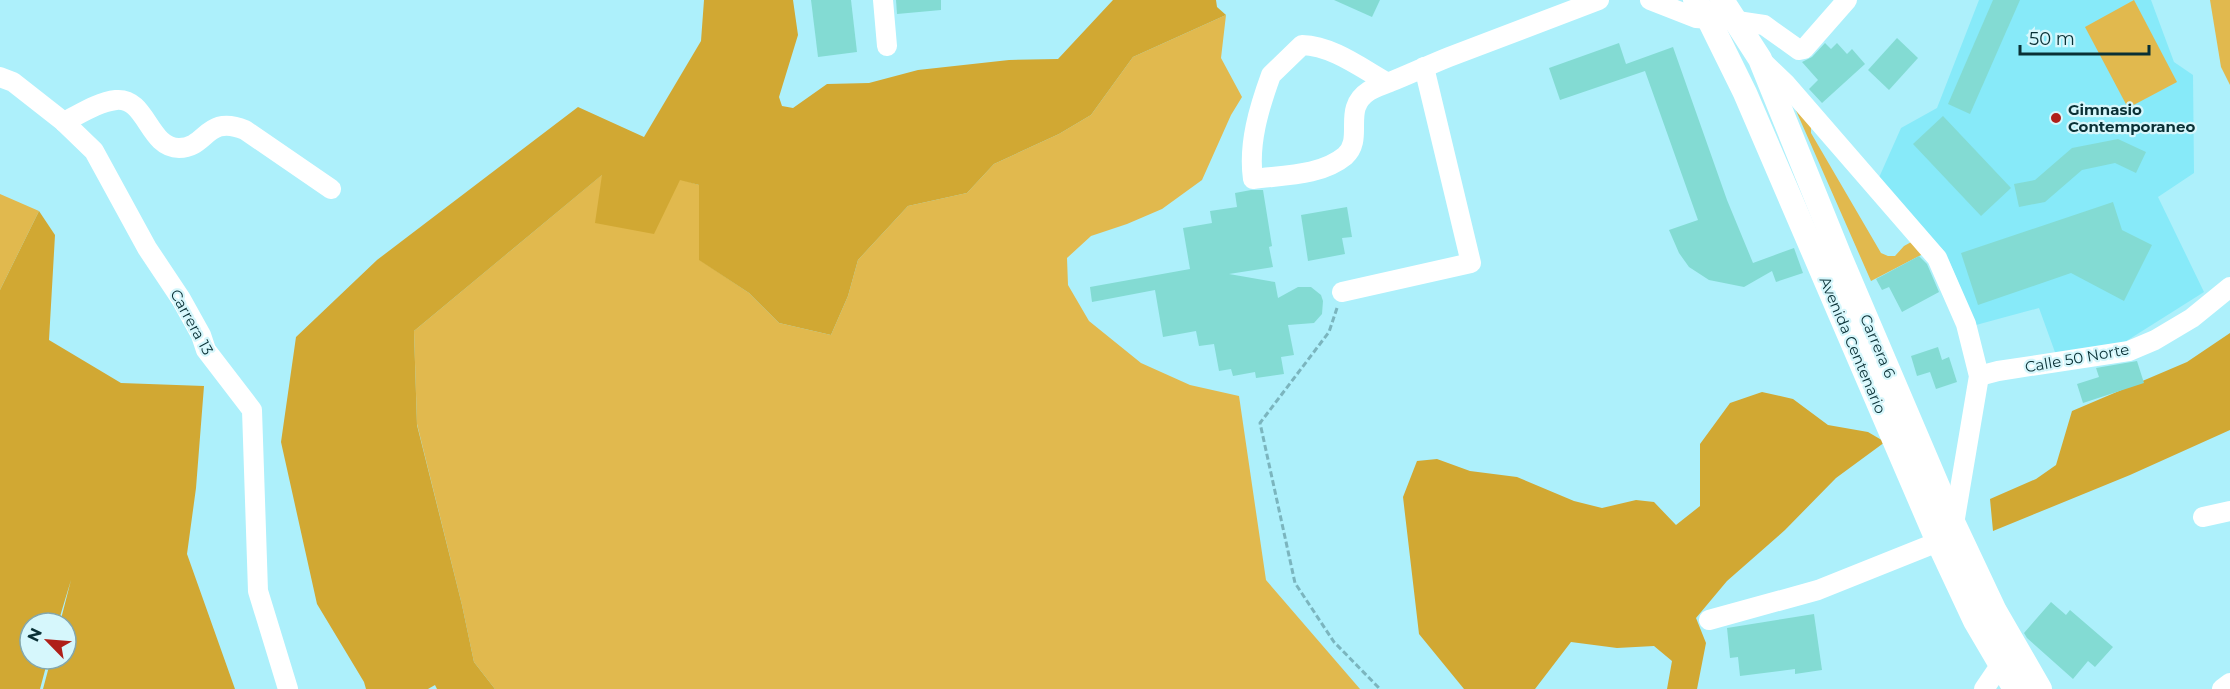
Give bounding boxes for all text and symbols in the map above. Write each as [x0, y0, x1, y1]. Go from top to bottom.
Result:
scale bar [2020, 18, 2149, 56]
text: 50 m [2029, 28, 2075, 50]
place label: Gimnasio Contemporaneo [2068, 100, 2195, 136]
marker: Gimnasio Contemporaneo [2049, 111, 2063, 125]
street label: Avenida Centenario [1816, 274, 1890, 416]
street label: Carrera 13 [166, 286, 218, 358]
street label: Carrera 6 [1856, 311, 1900, 381]
street label: Calle 50 Norte [2023, 339, 2131, 377]
north arrow [18, 611, 78, 671]
text: N [24, 625, 46, 645]

